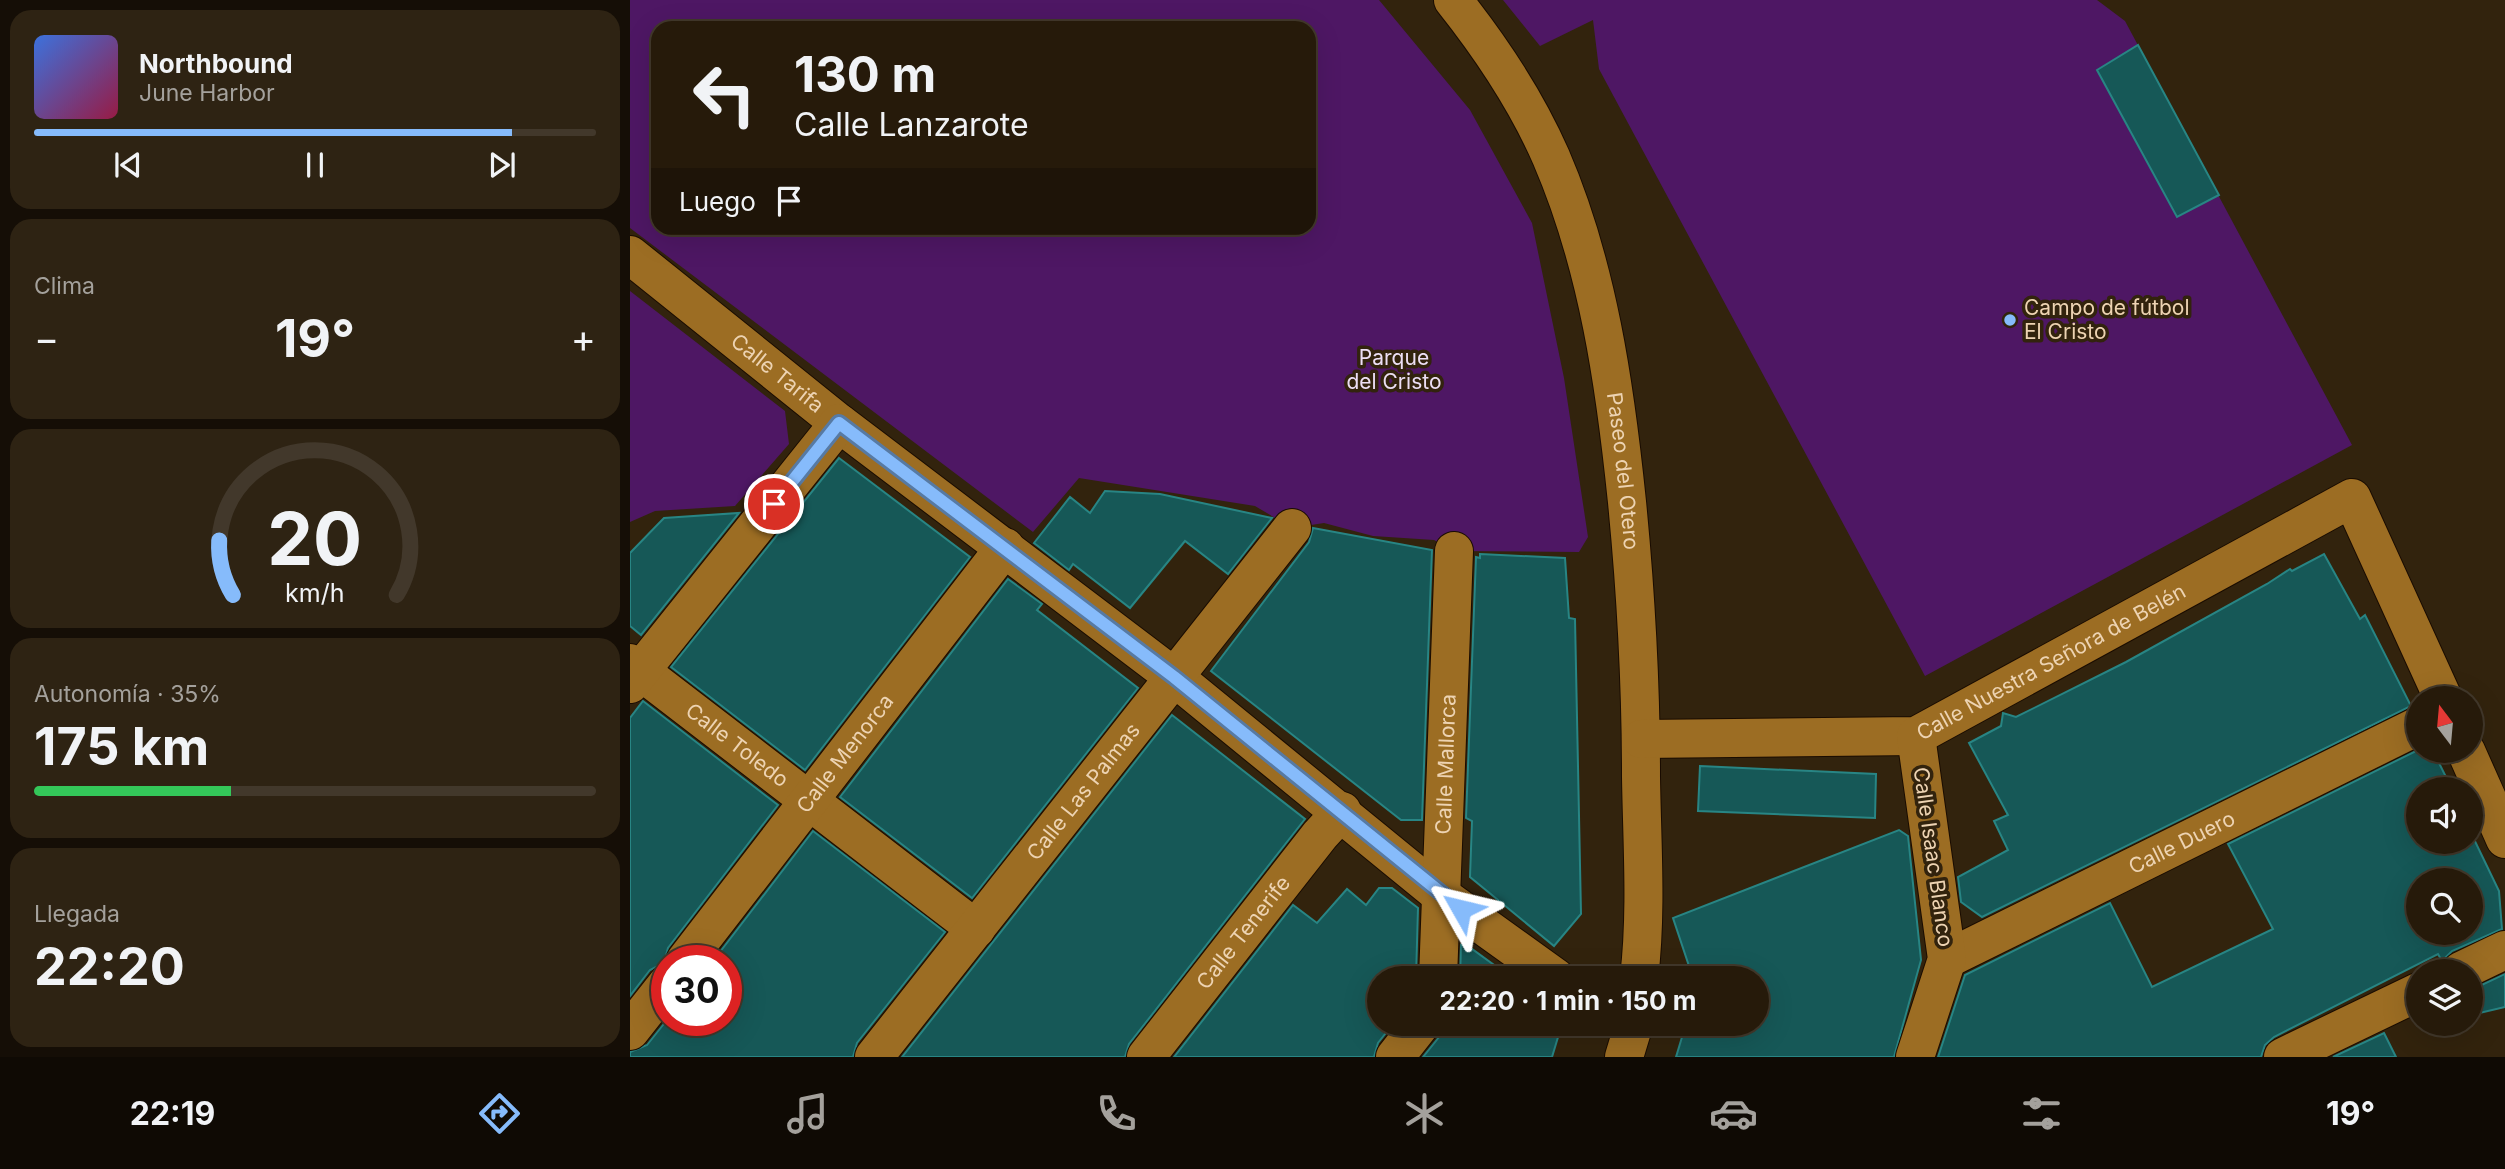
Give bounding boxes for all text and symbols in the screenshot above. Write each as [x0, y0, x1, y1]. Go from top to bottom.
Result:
text: 130 m [794, 45, 936, 104]
text: Northbound [139, 48, 293, 79]
icon: left [679, 49, 770, 140]
text: June Harbor [139, 79, 275, 107]
text: Calle Lanzarote [794, 105, 1029, 144]
icon: previous [109, 146, 147, 184]
icon: pause [296, 146, 334, 184]
icon: next [483, 146, 521, 184]
icon: arrive [770, 182, 808, 220]
text: Luego [679, 186, 756, 217]
text: Clima [34, 272, 95, 300]
place label: Campo de fútbol El Cristo [2024, 295, 2190, 344]
text: 19° [275, 307, 355, 370]
marker: Campo de fútbol El Cristo [2002, 312, 2018, 328]
text: − [34, 315, 59, 361]
text: + [571, 315, 596, 361]
street label: Calle Tarifa [726, 328, 829, 418]
park label: Parque del Cristo [1346, 345, 1442, 394]
street label: Paseo del Otero [1602, 391, 1644, 551]
pin [744, 474, 804, 534]
icon: arrive [755, 485, 793, 523]
text: 20 [268, 494, 362, 583]
text: km/h [285, 577, 345, 607]
street label: Calle Nuestra Señora de Belén [1912, 578, 2190, 745]
text: Autonomía · 35% [34, 680, 221, 708]
north arrow [2406, 686, 2483, 763]
map controls [2406, 686, 2483, 1036]
street label: Calle Menorca [791, 689, 899, 818]
street label: Calle Mallorca [1430, 693, 1461, 835]
street label: Calle Toledo [681, 698, 794, 792]
text: 175 km [34, 715, 209, 778]
street label: Calle Las Palmas [1021, 718, 1145, 865]
street label: Calle Isaac Blanco [1909, 765, 1958, 948]
button: sound [2406, 777, 2483, 854]
street label: Calle Duero [2124, 806, 2239, 879]
button: search [2406, 868, 2483, 945]
street label: Calle Tenerife [1191, 871, 1295, 994]
position arrow [1424, 872, 1498, 946]
text: Llegada [34, 900, 120, 928]
text: 22:20 [34, 935, 185, 998]
speed limit sign: 30 [651, 945, 742, 1036]
button: layers [2406, 959, 2483, 1036]
text: 22:20 · 1 min · 150 m [1440, 985, 1696, 1016]
icon: directions [475, 1089, 524, 1138]
icon: music [783, 1089, 832, 1138]
icon: phone [1092, 1089, 1141, 1138]
icon: climate [1400, 1089, 1449, 1138]
icon: car [1709, 1089, 1758, 1138]
icon: filters [2017, 1089, 2066, 1138]
text: 22:19 [130, 1094, 215, 1133]
text: 19° [2326, 1094, 2375, 1133]

